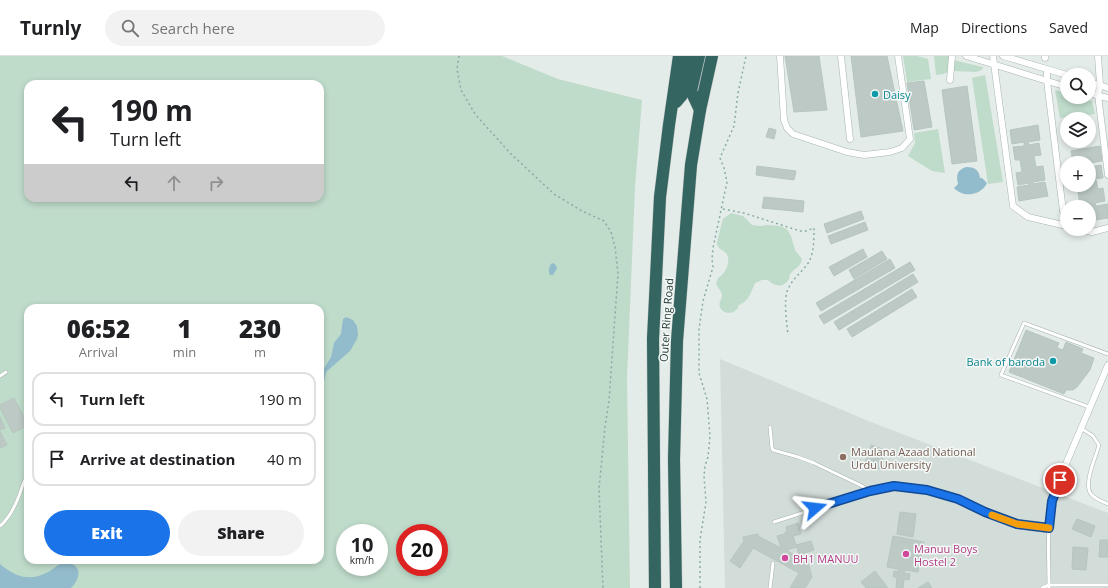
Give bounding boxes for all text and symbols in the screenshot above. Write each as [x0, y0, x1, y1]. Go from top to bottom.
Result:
search box [105, 10, 385, 46]
text: Turnly [20, 15, 81, 41]
icon: search [119, 17, 141, 39]
text: Search here [151, 18, 235, 38]
text: Map [910, 18, 939, 37]
text: Directions [961, 18, 1027, 37]
text: Saved [1049, 18, 1088, 37]
map controls [1060, 68, 1096, 236]
button: search [1060, 68, 1096, 104]
place label: Daisy [883, 87, 911, 102]
marker: Daisy [870, 89, 880, 99]
text: 190 m [110, 91, 193, 129]
icon: left [44, 96, 96, 148]
button: layers [1060, 112, 1096, 148]
text: Turn left [110, 127, 181, 151]
button: + [1060, 156, 1096, 192]
icon: left [121, 172, 143, 194]
icon: ahead [163, 172, 185, 194]
icon: right [205, 172, 227, 194]
button: − [1060, 200, 1096, 236]
street label: Outer Ring Road [656, 278, 676, 362]
text: 06:52 [67, 312, 130, 345]
text: 1 [177, 312, 192, 345]
text: 230 [239, 312, 281, 345]
text: Arrival [79, 343, 118, 361]
text: min [173, 343, 196, 361]
text: m [254, 343, 266, 361]
place label: Bank of baroda [966, 354, 1045, 369]
marker: Bank of baroda [1048, 356, 1058, 366]
icon: left [46, 388, 68, 410]
text: Turn left [80, 389, 145, 409]
text: 190 m [258, 389, 302, 409]
place label: Maulana Azaad National Urdu University [851, 444, 976, 472]
icon: arrive [46, 448, 68, 470]
text: Arrive at destination [80, 449, 235, 469]
text: 40 m [267, 449, 302, 469]
marker: Maulana Azaad National Urdu University [838, 452, 848, 462]
pin [1043, 463, 1077, 497]
icon: arrive [1049, 469, 1071, 491]
position arrow [794, 487, 836, 529]
button: Exit [44, 510, 170, 556]
button: Share [178, 510, 304, 556]
speed limit sign: 20 [396, 524, 448, 576]
text: 10 [351, 531, 373, 558]
place label: Manuu Boys Hostel 2 [914, 541, 978, 569]
marker: Manuu Boys Hostel 2 [901, 549, 911, 559]
place label: BH1 MANUU [793, 551, 859, 566]
text: km/h [350, 553, 374, 567]
marker: BH1 MANUU [780, 553, 790, 563]

